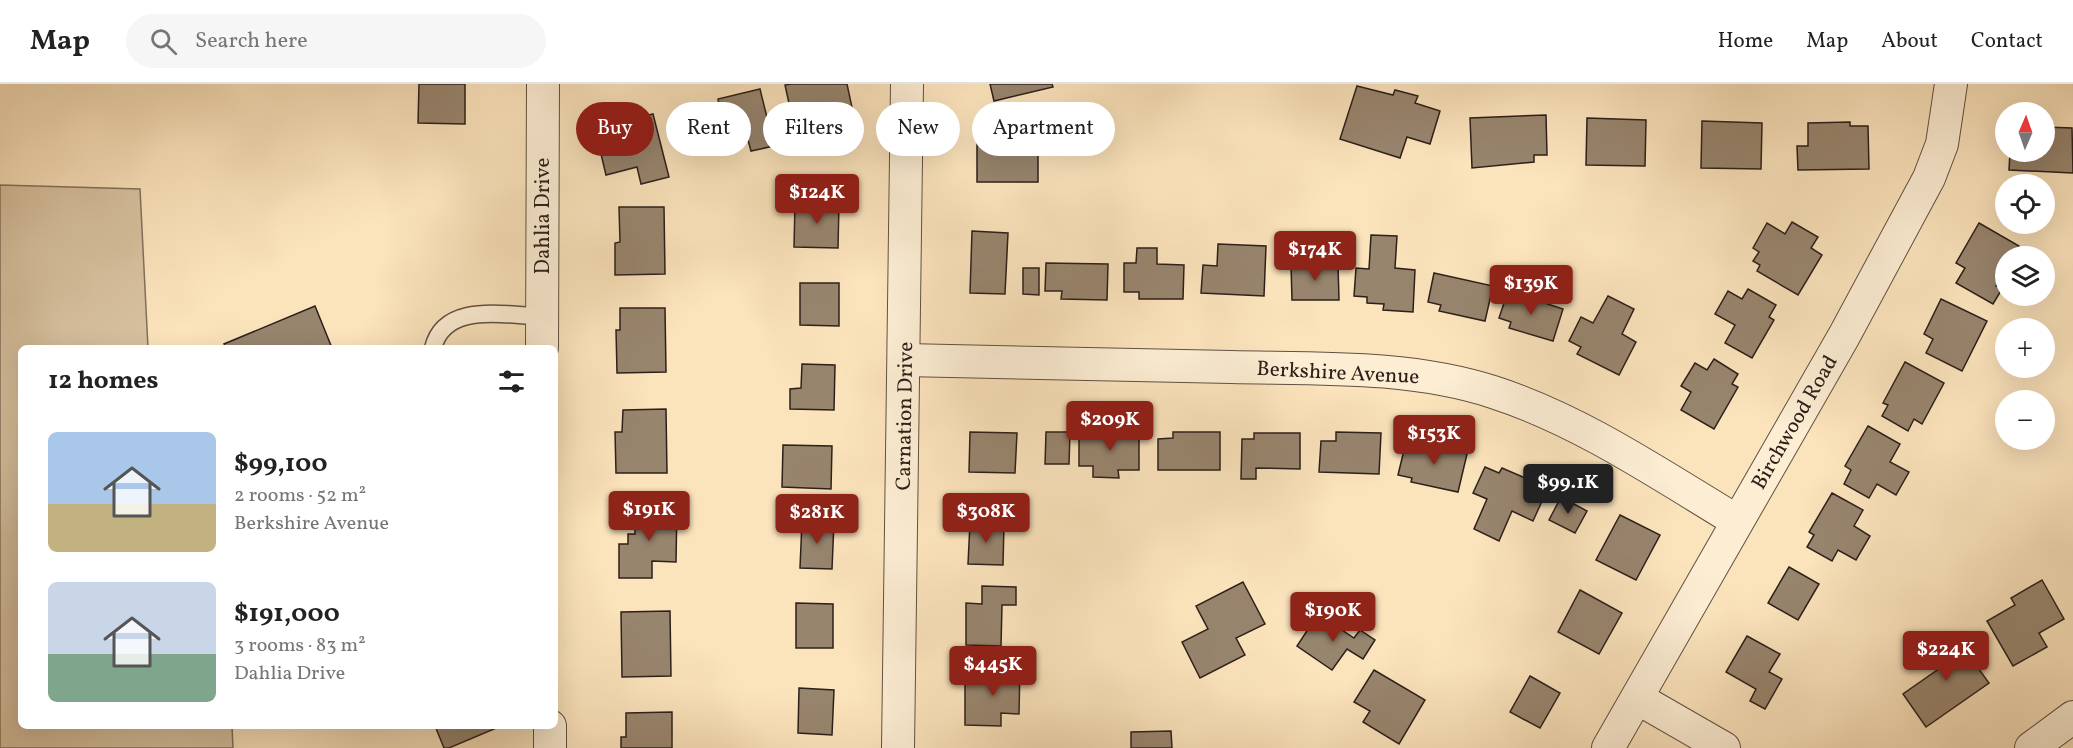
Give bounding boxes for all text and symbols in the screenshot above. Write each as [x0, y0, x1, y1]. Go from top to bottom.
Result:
search box [126, 14, 546, 68]
text: Map [30, 22, 90, 61]
icon: search [147, 25, 180, 58]
text: Search here [195, 26, 308, 57]
text: Home [1718, 27, 1773, 56]
text: Map [1806, 27, 1848, 56]
text: About [1881, 27, 1938, 56]
text: Contact [1971, 27, 2043, 56]
chip: Buy [576, 102, 654, 156]
chip: Rent [666, 102, 751, 156]
chip: Filters [763, 102, 864, 156]
chip: New [876, 102, 960, 156]
chip: Apartment [972, 102, 1115, 156]
north arrow [1995, 102, 2055, 162]
map controls [1995, 102, 2055, 450]
street label: Dahlia Drive [529, 158, 558, 274]
pin: $124K [775, 174, 859, 225]
button: locate [1995, 174, 2055, 234]
text: $124K [789, 179, 845, 207]
pin: $174K [1273, 231, 1357, 282]
text: $174K [1288, 236, 1342, 264]
button: layers [1995, 246, 2055, 306]
pin: $139K [1489, 265, 1573, 316]
text: $139K [1504, 270, 1558, 298]
button: + [1995, 318, 2055, 378]
street label: Carnation Drive [890, 341, 921, 491]
street label: Birchwood Road [1745, 350, 1846, 495]
street label: Berkshire Avenue [1256, 355, 1420, 392]
text: 12 homes [48, 363, 159, 399]
icon: filters [495, 365, 528, 398]
button: − [1995, 390, 2055, 450]
pin: $209K [1068, 401, 1152, 452]
text: $209K [1080, 406, 1140, 434]
pin: $153K [1392, 415, 1476, 466]
text: $153K [1407, 420, 1461, 448]
text: $99,100 [234, 446, 328, 482]
icon: home [96, 456, 168, 528]
pin: $99.1K [1519, 464, 1617, 515]
text: $99.1K [1537, 469, 1599, 497]
text: 2 rooms · 52 m² [234, 482, 366, 510]
pin: $191K [607, 491, 691, 542]
pin: $308K [944, 493, 1028, 544]
pin: $281K [775, 494, 859, 545]
text: $191K [623, 496, 675, 524]
text: $308K [957, 498, 1015, 526]
text: $281K [790, 499, 844, 527]
text: Berkshire Avenue [234, 510, 389, 538]
pin: $190K [1291, 592, 1375, 643]
text: $191,000 [234, 596, 340, 632]
text: $190K [1304, 597, 1362, 625]
icon: home [96, 606, 168, 678]
pin: $224K [1904, 631, 1988, 682]
text: 3 rooms · 83 m² [234, 632, 366, 660]
text: $224K [1917, 636, 1975, 664]
pin: $445K [951, 646, 1035, 697]
text: $445K [963, 651, 1023, 679]
text: Dahlia Drive [234, 660, 345, 688]

